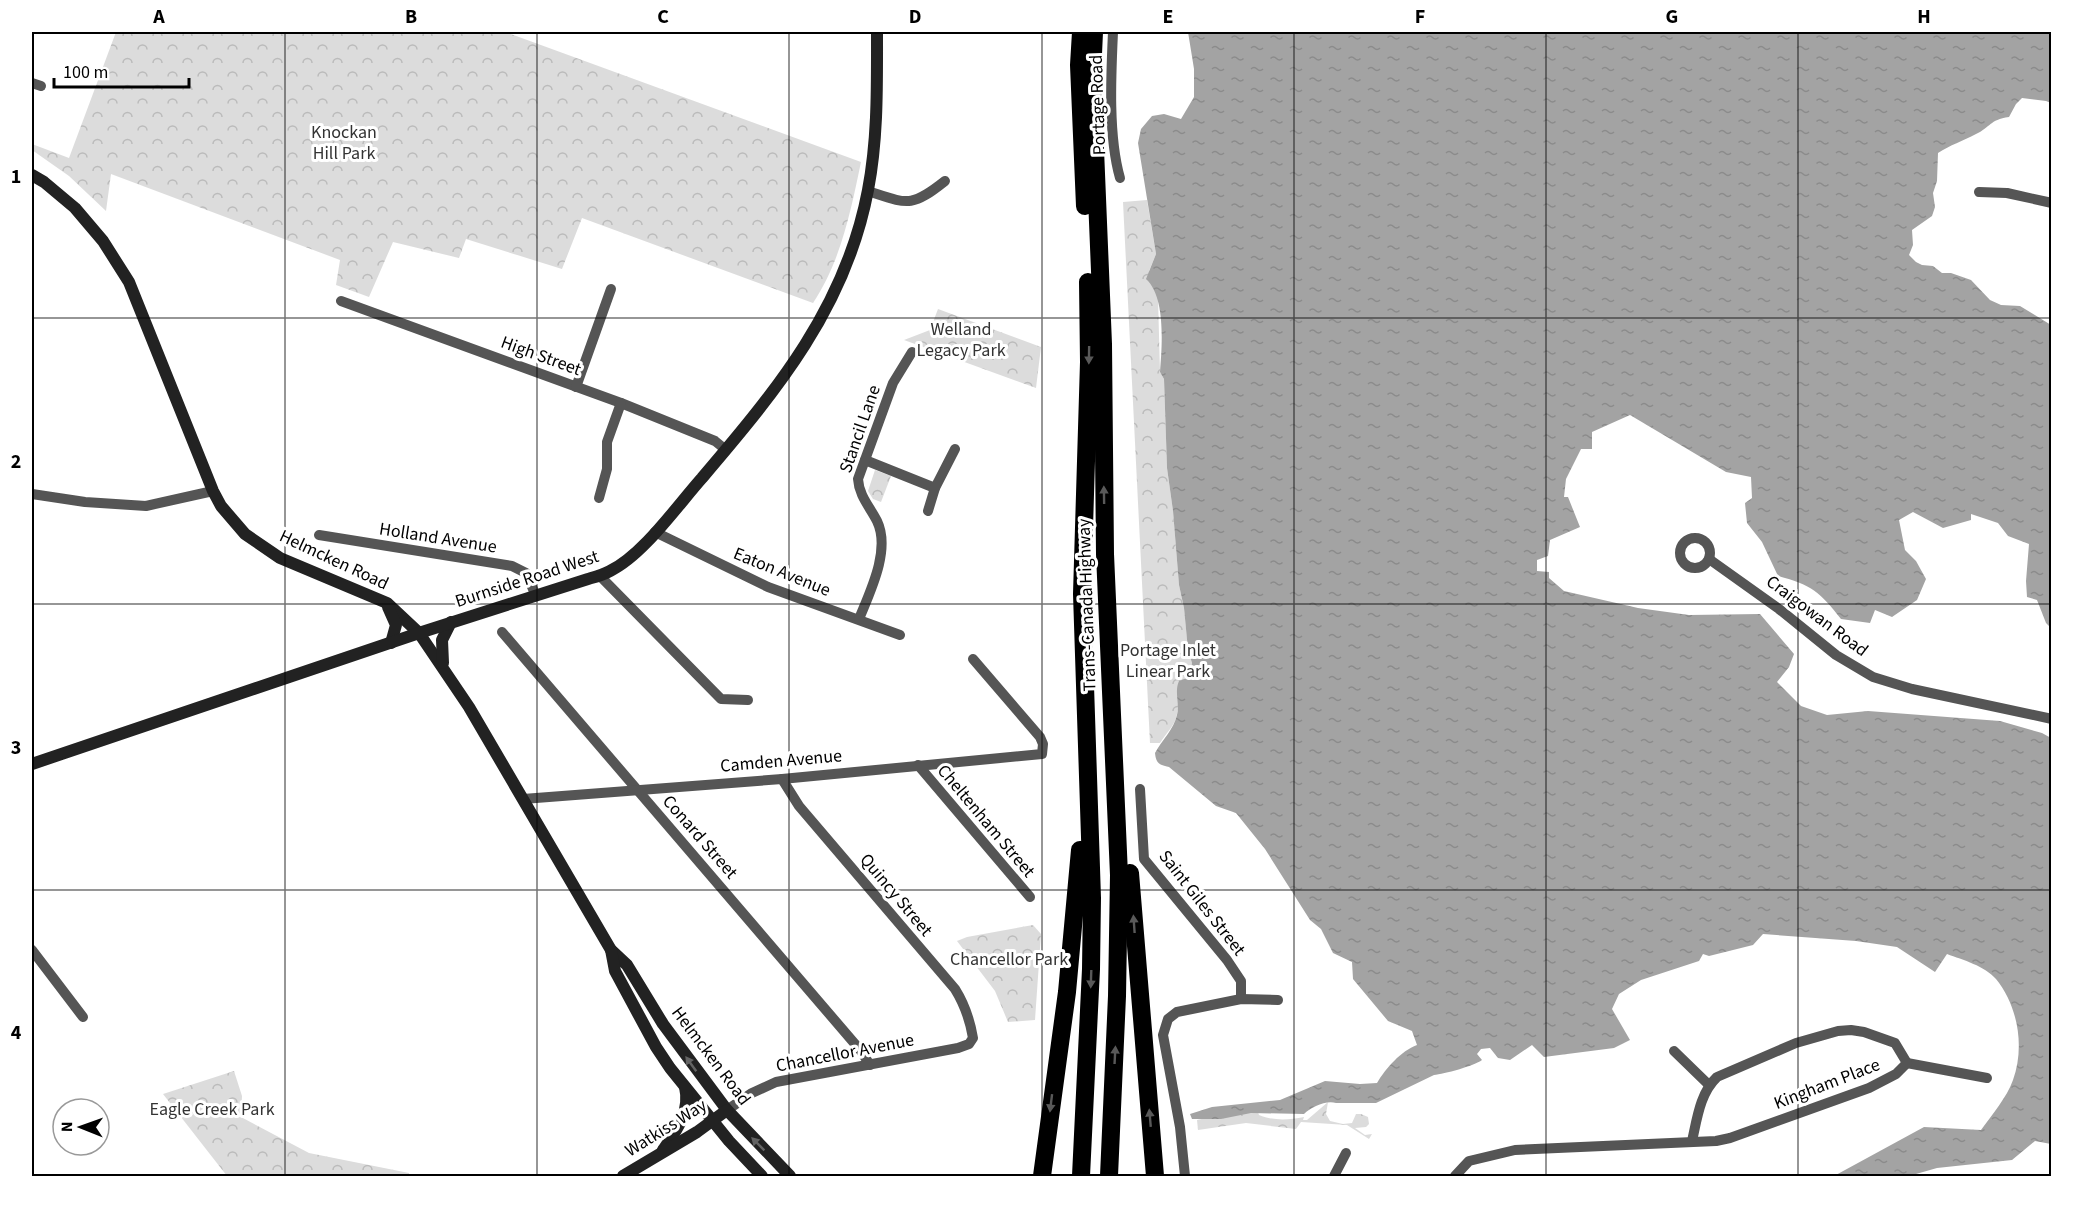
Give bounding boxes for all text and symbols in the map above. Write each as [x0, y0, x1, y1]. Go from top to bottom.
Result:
text: A [152, 3, 165, 31]
text: B [405, 3, 417, 31]
text: C [657, 3, 669, 31]
text: D [909, 3, 921, 31]
text: E [1163, 3, 1173, 31]
text: F [1415, 3, 1425, 31]
text: G [1666, 3, 1678, 31]
text: H [1917, 3, 1931, 31]
scale bar [54, 51, 189, 89]
street label: Portage Road [1084, 54, 1112, 156]
text: 100 m [63, 60, 108, 85]
park label: Knockan Hill Park [311, 120, 377, 166]
text: 1 [11, 163, 21, 191]
park label: Welland Legacy Park [916, 317, 1006, 363]
street label: High Street [497, 330, 585, 382]
one-way arrow [1084, 345, 1093, 364]
street label: Stancil Lane [833, 382, 887, 476]
text: 2 [11, 448, 21, 476]
one-way arrow [1099, 486, 1109, 505]
street label: Holland Avenue [377, 516, 499, 560]
street label: Trans-Canada Highway [1071, 517, 1103, 692]
street label: Helmcken Road [275, 524, 393, 596]
street label: Eaton Avenue [730, 541, 834, 603]
street label: Burnside Road West [452, 544, 602, 614]
street label: Craigowan Road [1761, 569, 1873, 663]
park label: Portage Inlet Linear Park [1120, 638, 1216, 684]
text: 3 [11, 734, 21, 762]
street label: Camden Avenue [719, 743, 843, 779]
street label: Cheltenham Street [931, 759, 1041, 883]
street label: Conard Street [657, 790, 743, 884]
street label: Saint Giles Street [1153, 845, 1251, 961]
street label: Quincy Street [854, 848, 938, 942]
one-way arrow [1129, 914, 1139, 933]
park label: Chancellor Park [950, 947, 1068, 972]
one-way arrow [1086, 970, 1095, 989]
street label: Helmcken Road [666, 1001, 756, 1111]
text: 4 [11, 1019, 22, 1047]
street label: Chancellor Avenue [774, 1027, 916, 1079]
one-way arrow [1110, 1046, 1119, 1065]
street label: Kingham Place [1770, 1052, 1884, 1116]
one-way arrow [685, 1057, 697, 1073]
street label: Watkiss Way [620, 1093, 712, 1163]
one-way arrow [1047, 1094, 1056, 1113]
north arrow [51, 1097, 111, 1157]
park label: Eagle Creek Park [149, 1097, 275, 1122]
one-way arrow [1145, 1109, 1155, 1128]
text: N [56, 1121, 78, 1132]
one-way arrow [751, 1137, 766, 1151]

